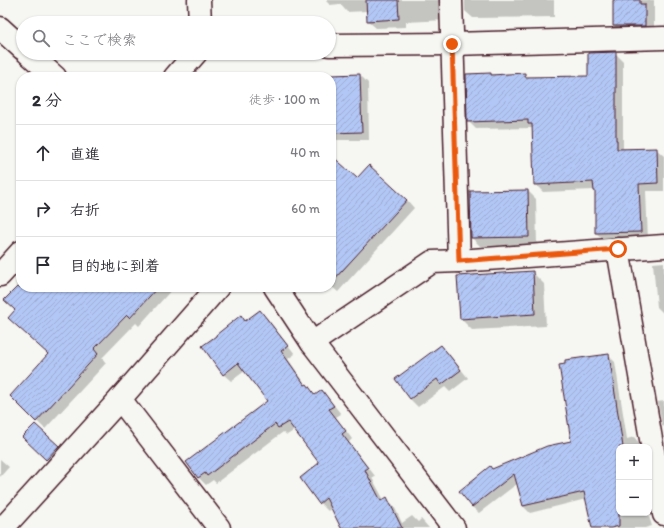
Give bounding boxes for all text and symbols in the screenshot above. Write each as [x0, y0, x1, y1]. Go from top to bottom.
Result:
search box [16, 16, 336, 60]
icon: search [30, 27, 52, 49]
text: ここで検索 [62, 31, 137, 49]
route end [443, 35, 461, 53]
text: 2 分 [32, 90, 62, 110]
text: 徒歩 · 100 m [249, 92, 320, 107]
icon: ahead [32, 142, 54, 164]
text: 直進 [70, 145, 100, 163]
text: 40 m [290, 145, 320, 160]
icon: right [32, 198, 54, 220]
text: 右折 [70, 201, 100, 219]
text: 60 m [291, 201, 320, 216]
route start [609, 240, 627, 258]
icon: arrive [32, 254, 54, 276]
text: 目的地に到着 [70, 257, 160, 275]
map controls [616, 444, 652, 516]
button: + [616, 444, 652, 480]
button: − [616, 480, 652, 516]

